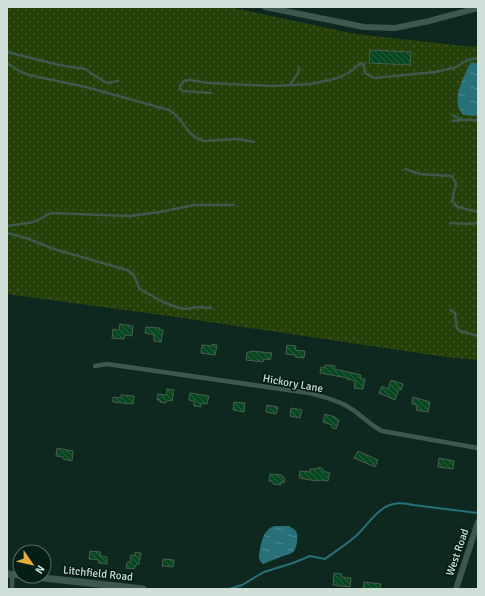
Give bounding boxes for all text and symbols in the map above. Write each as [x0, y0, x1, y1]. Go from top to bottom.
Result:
street label: Hickory Lane [262, 372, 324, 395]
street label: West Road [443, 527, 472, 577]
north arrow [12, 544, 52, 584]
text: N [32, 563, 47, 576]
street label: Litchfield Road [62, 563, 134, 584]

